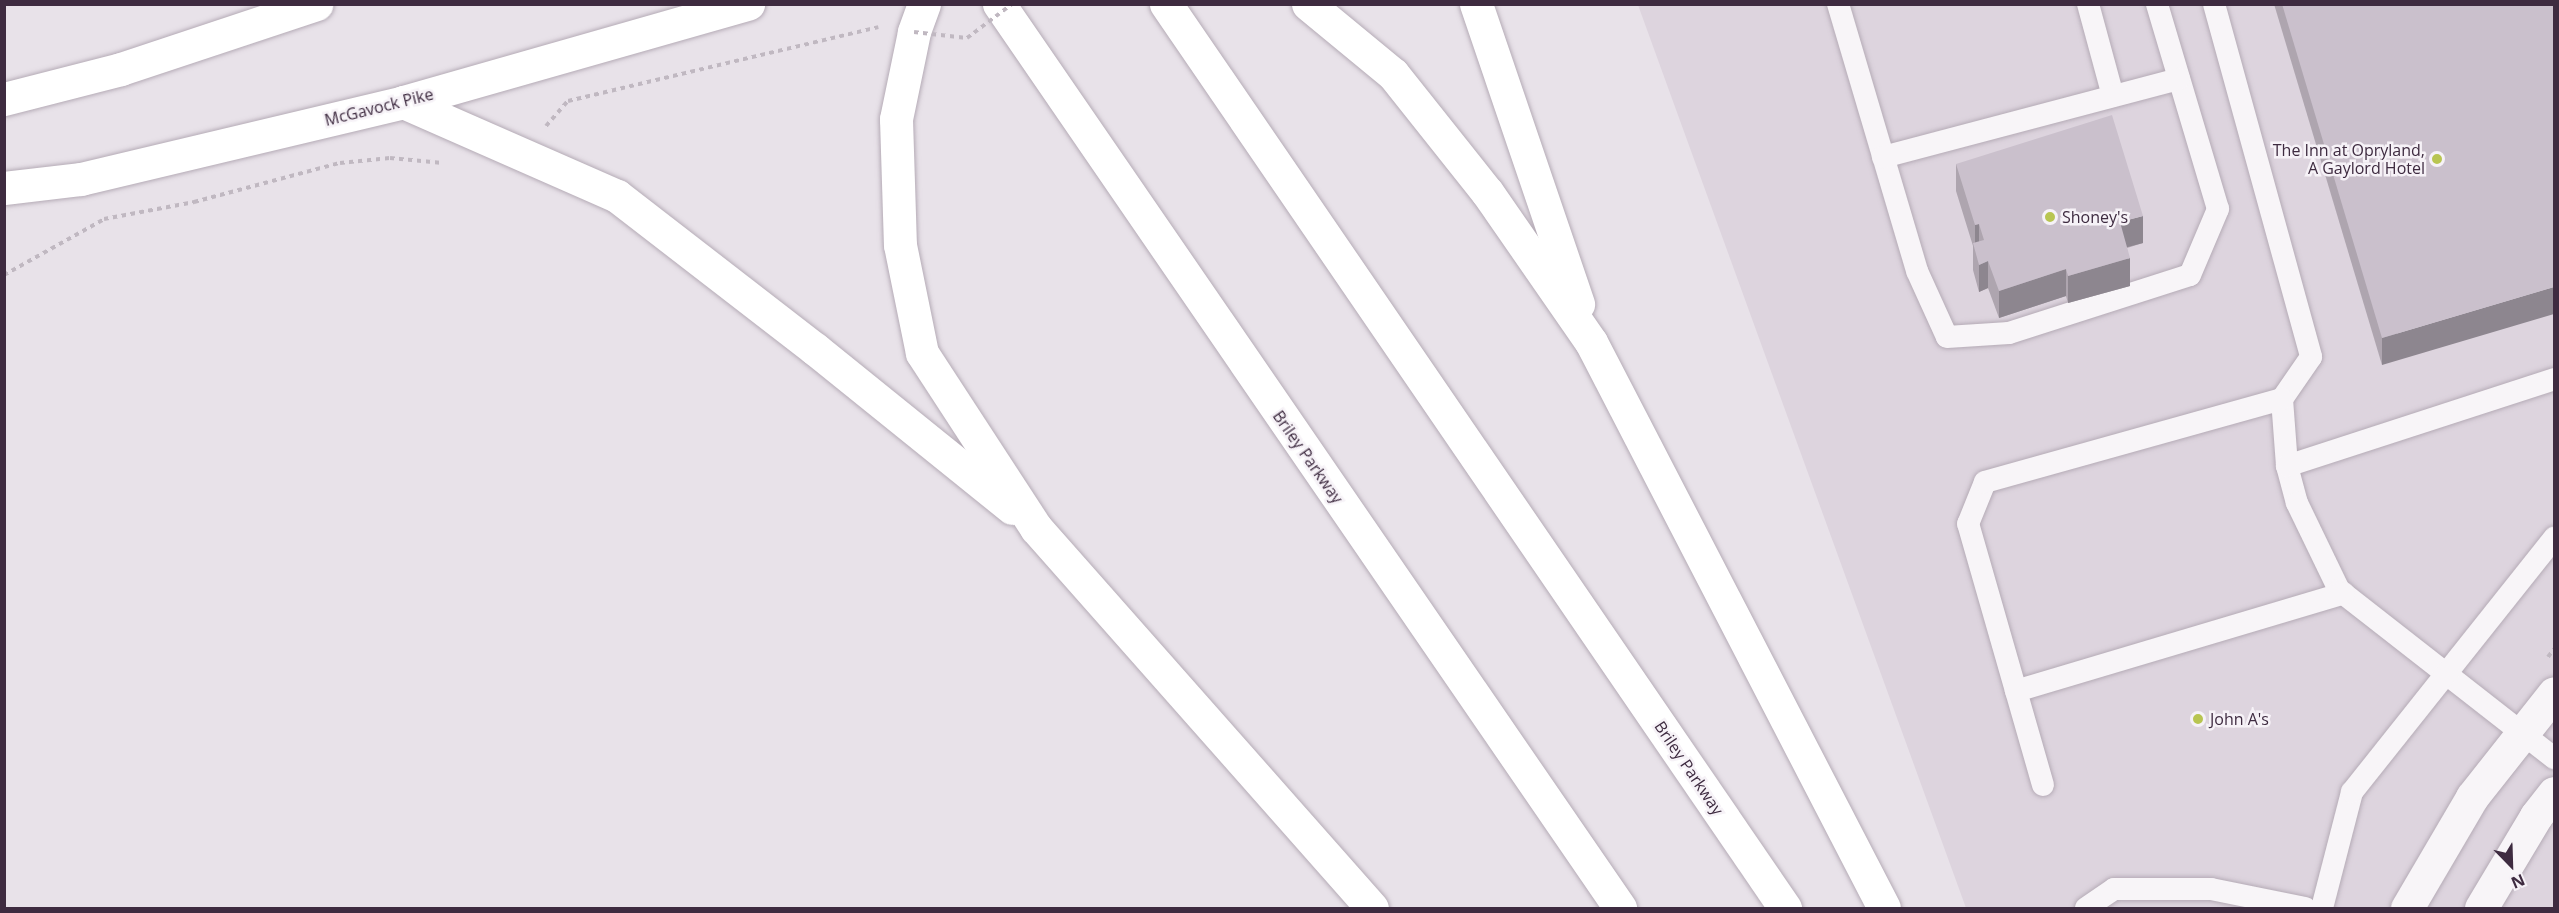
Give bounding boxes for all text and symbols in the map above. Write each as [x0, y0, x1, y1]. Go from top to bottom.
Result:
street label: McGavock Pike [323, 84, 435, 130]
place label: The Inn at Opryland, A Gaylord Hotel [2273, 140, 2425, 178]
marker: The Inn at Opryland, A Gaylord Hotel [2430, 152, 2444, 166]
place label: Shoney's [2062, 207, 2128, 227]
marker: Shoney's [2043, 210, 2057, 224]
street label: Briley Parkway [1269, 407, 1347, 507]
place label: John A's [2210, 709, 2269, 729]
marker: John A's [2191, 712, 2205, 726]
street label: Briley Parkway [1651, 718, 1727, 818]
north arrow [2481, 835, 2541, 895]
text: N [2508, 869, 2528, 894]

